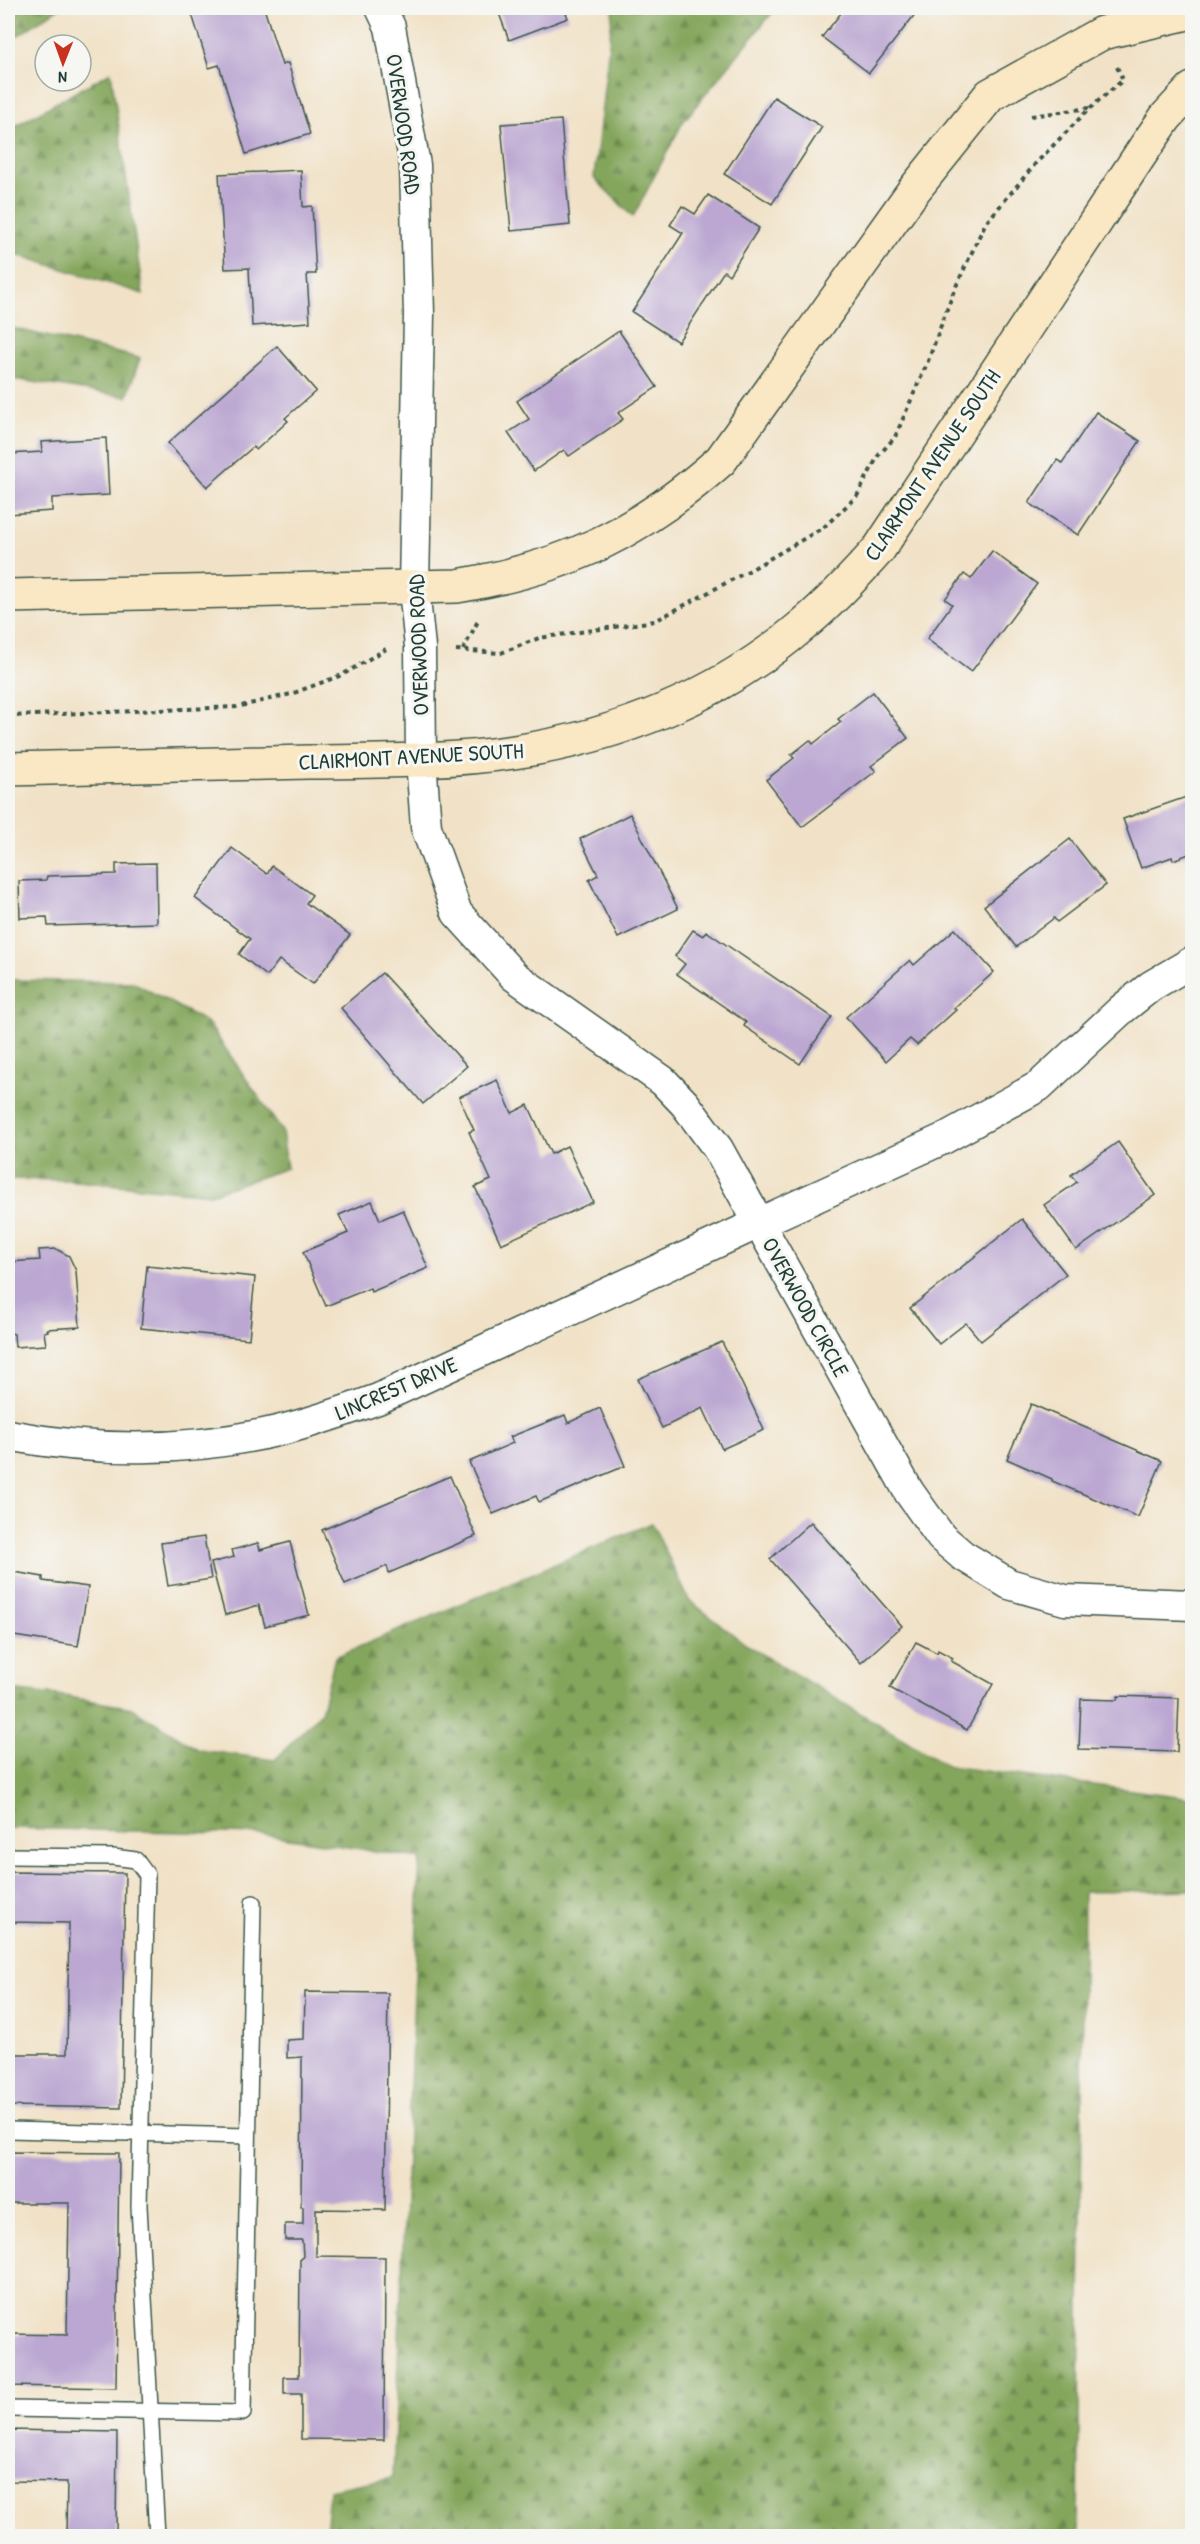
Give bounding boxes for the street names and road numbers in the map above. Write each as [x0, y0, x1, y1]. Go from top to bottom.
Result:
street label: OVERWOOD ROAD [379, 52, 429, 197]
street label: CLAIRMONT AVENUE SOUTH [857, 363, 1007, 567]
street label: OVERWOOD ROAD [401, 573, 435, 716]
street label: CLAIRMONT AVENUE SOUTH [298, 735, 524, 777]
street label: OVERWOOD CIRCLE [755, 1232, 857, 1382]
street label: LINCREST DRIVE [330, 1349, 462, 1427]

